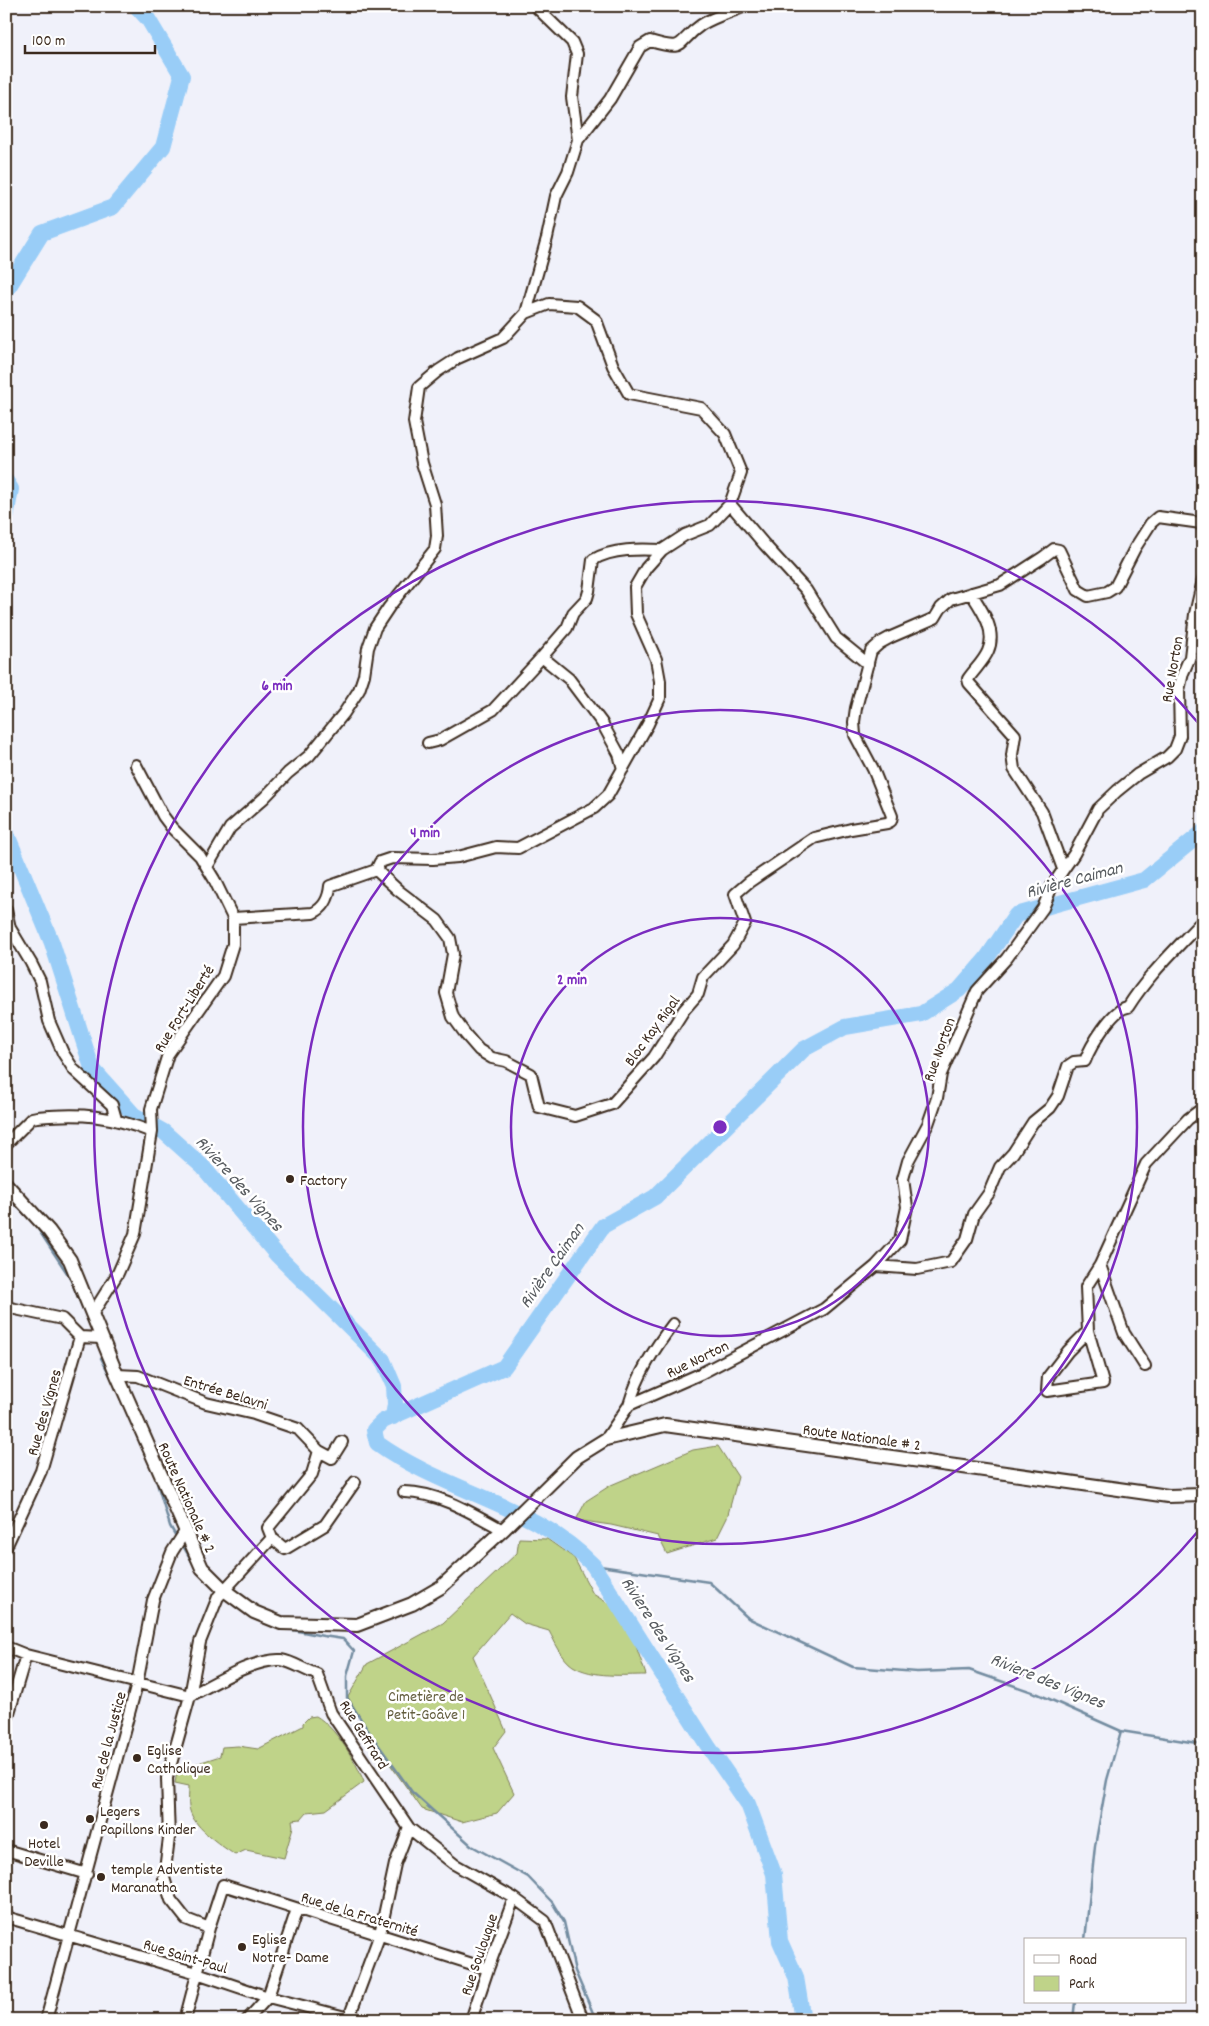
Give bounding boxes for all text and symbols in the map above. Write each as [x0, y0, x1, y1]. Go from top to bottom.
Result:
scale bar [25, 22, 155, 54]
text: 100 m [32, 31, 65, 53]
street label: Rue Norton [1156, 635, 1191, 704]
text: 6 min [262, 676, 292, 698]
text: 4 min [410, 823, 440, 845]
water label: Rivière Caiman [1024, 856, 1126, 906]
street label: Rue Fort-Liberté [149, 961, 221, 1057]
text: 2 min [557, 970, 587, 992]
street label: Bloc Kay Rigal [619, 991, 687, 1072]
street label: Rue Norton [918, 1015, 963, 1085]
centre of rings [711, 1118, 729, 1136]
water label: Riviere des Vignes [188, 1131, 288, 1238]
place label: Factory [300, 1170, 347, 1193]
marker: Factory [284, 1173, 296, 1185]
water label: Rivière Caiman [514, 1218, 592, 1314]
street label: Rue Norton [663, 1335, 733, 1385]
street label: Rue des Vignes [22, 1366, 69, 1459]
street label: Entrée Belavni [180, 1370, 270, 1417]
street label: Route Nationale # 2 [801, 1419, 922, 1458]
street label: Route Nationale # 2 [151, 1439, 220, 1557]
water label: Riviere des Vignes [613, 1573, 701, 1688]
water label: Riviere des Vignes [986, 1648, 1108, 1717]
park label: Cimetière de Petit-Goâve 1 [387, 1686, 465, 1727]
street label: Rue de la Justice [85, 1689, 134, 1792]
street label: Rue Geffrard [332, 1696, 393, 1775]
place label: Eglise Catholique [147, 1740, 211, 1781]
marker: Eglise Catholique [131, 1752, 143, 1764]
place label: Legers Papillons Kinder [100, 1801, 196, 1842]
marker: Legers Papillons Kinder [84, 1813, 96, 1825]
marker: Hotel Deville [38, 1819, 50, 1831]
place label: Hotel Deville [24, 1833, 64, 1874]
place label: temple Adventiste Maranatha [111, 1859, 223, 1900]
marker: temple Adventiste Maranatha [95, 1871, 107, 1883]
street label: Rue de la Fraternité [298, 1887, 421, 1944]
street label: Rue Soulouque [456, 1911, 505, 1999]
place label: Eglise Notre- Dame [252, 1929, 329, 1970]
street label: Rue Saint-Paul [140, 1934, 230, 1981]
legend [1024, 1938, 1186, 2004]
marker: Eglise Notre- Dame [236, 1941, 248, 1953]
text: Road [1069, 1950, 1097, 1972]
text: Park [1069, 1974, 1095, 1996]

